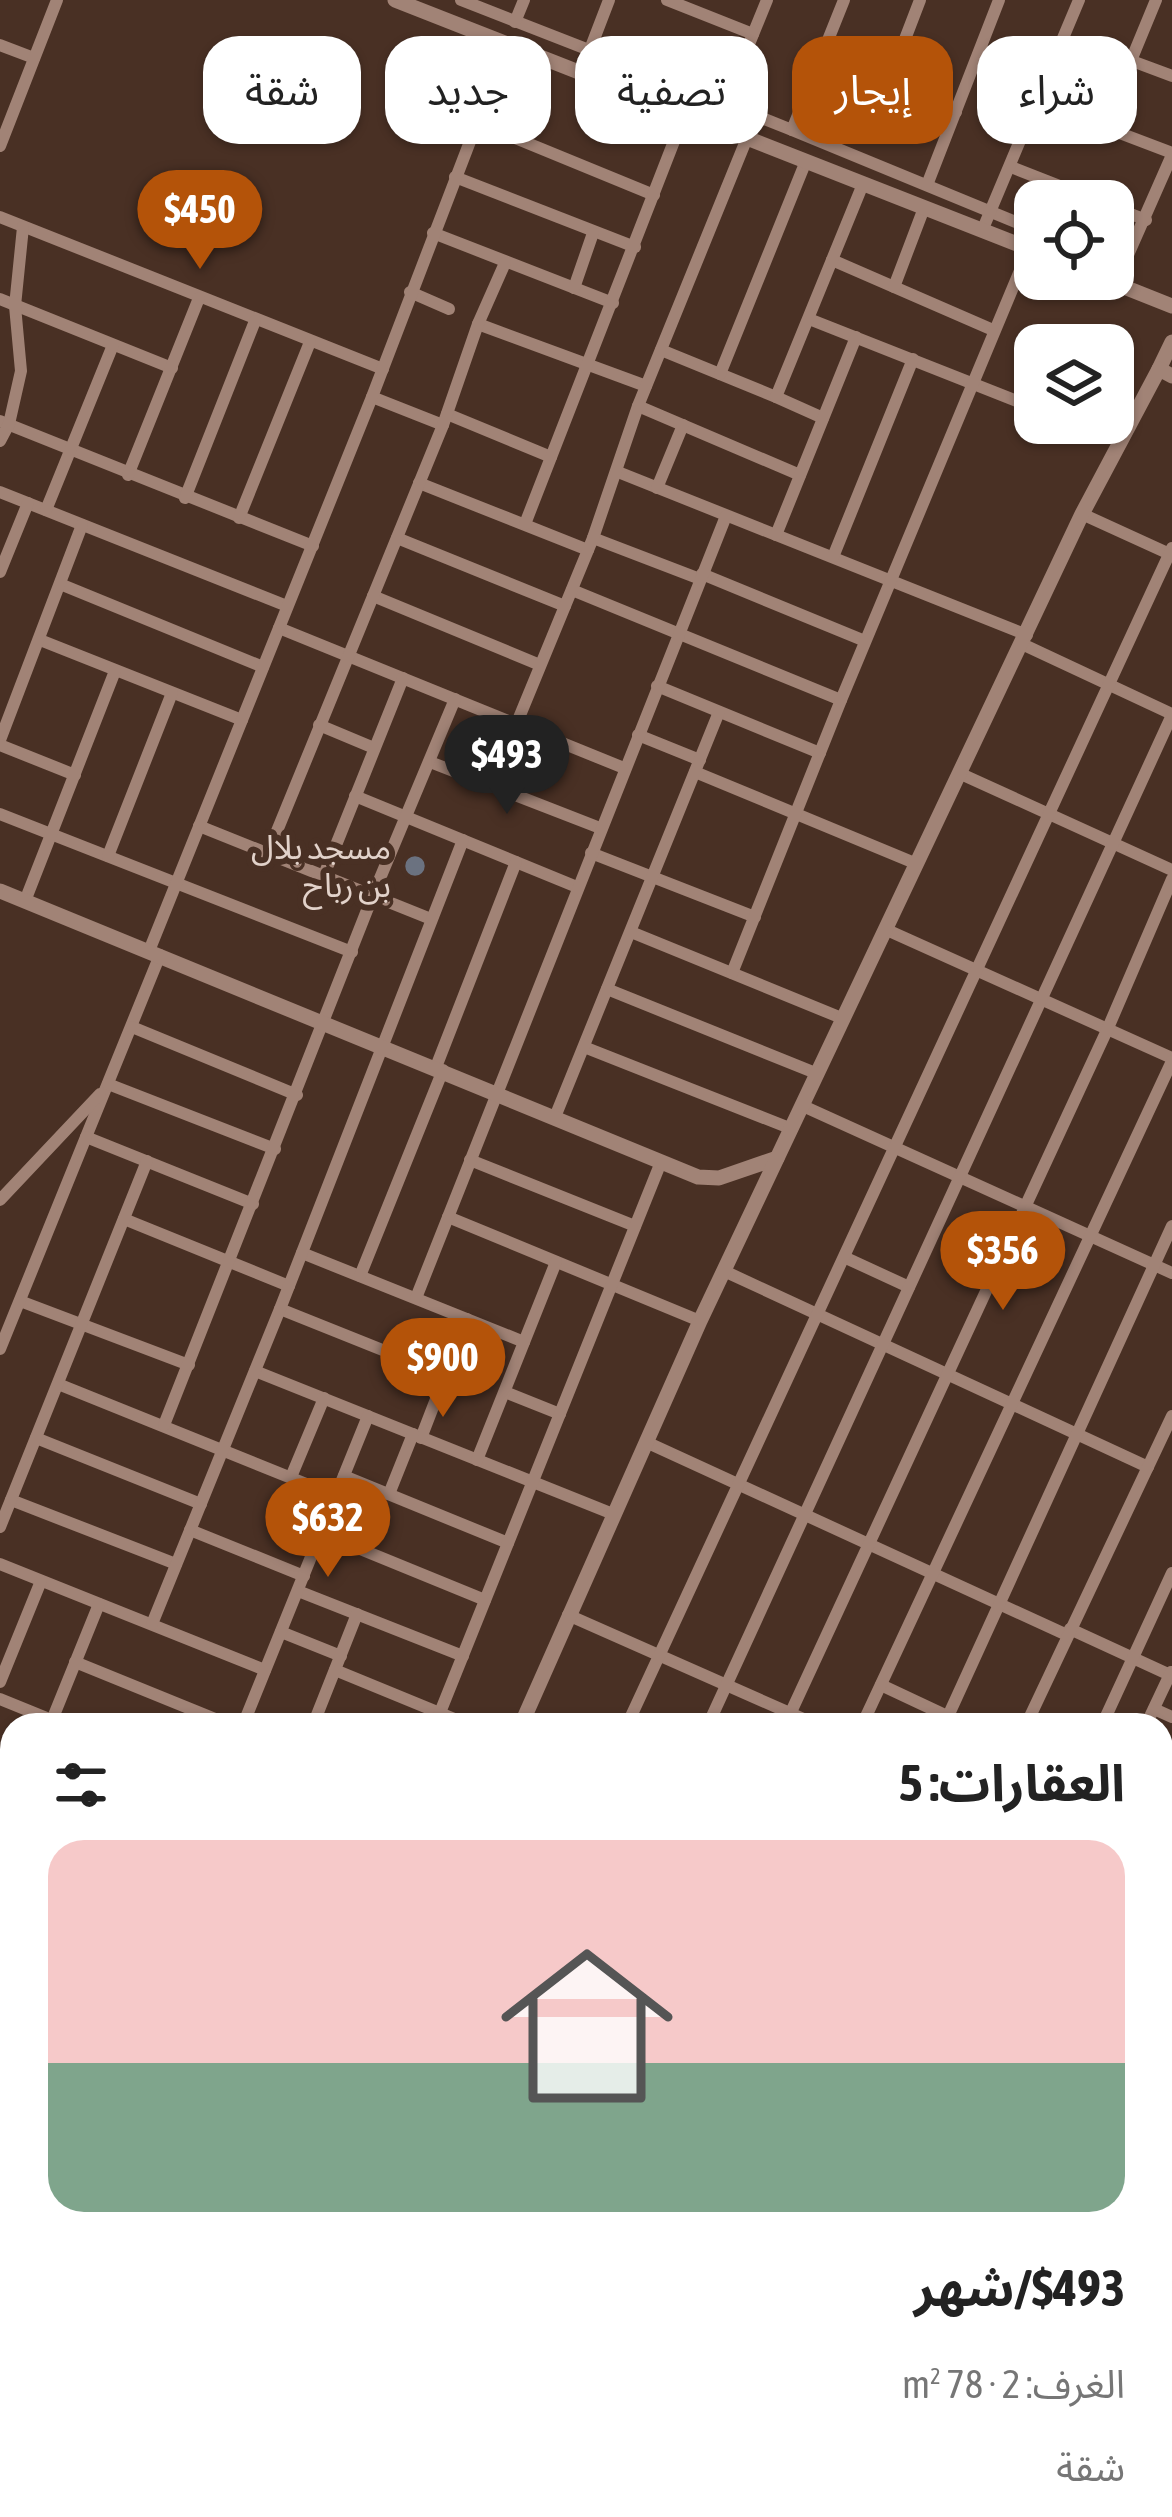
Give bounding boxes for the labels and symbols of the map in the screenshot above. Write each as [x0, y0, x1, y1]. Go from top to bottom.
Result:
pin: $450 [129, 170, 271, 272]
pin: $493 [436, 715, 578, 817]
place label: مسجد بلال بن رباح [251, 828, 391, 910]
marker: مسجد بلال بن رباح [402, 853, 428, 879]
pin: $356 [932, 1211, 1074, 1313]
pin: $900 [372, 1318, 514, 1420]
pin: $632 [257, 1478, 399, 1580]

